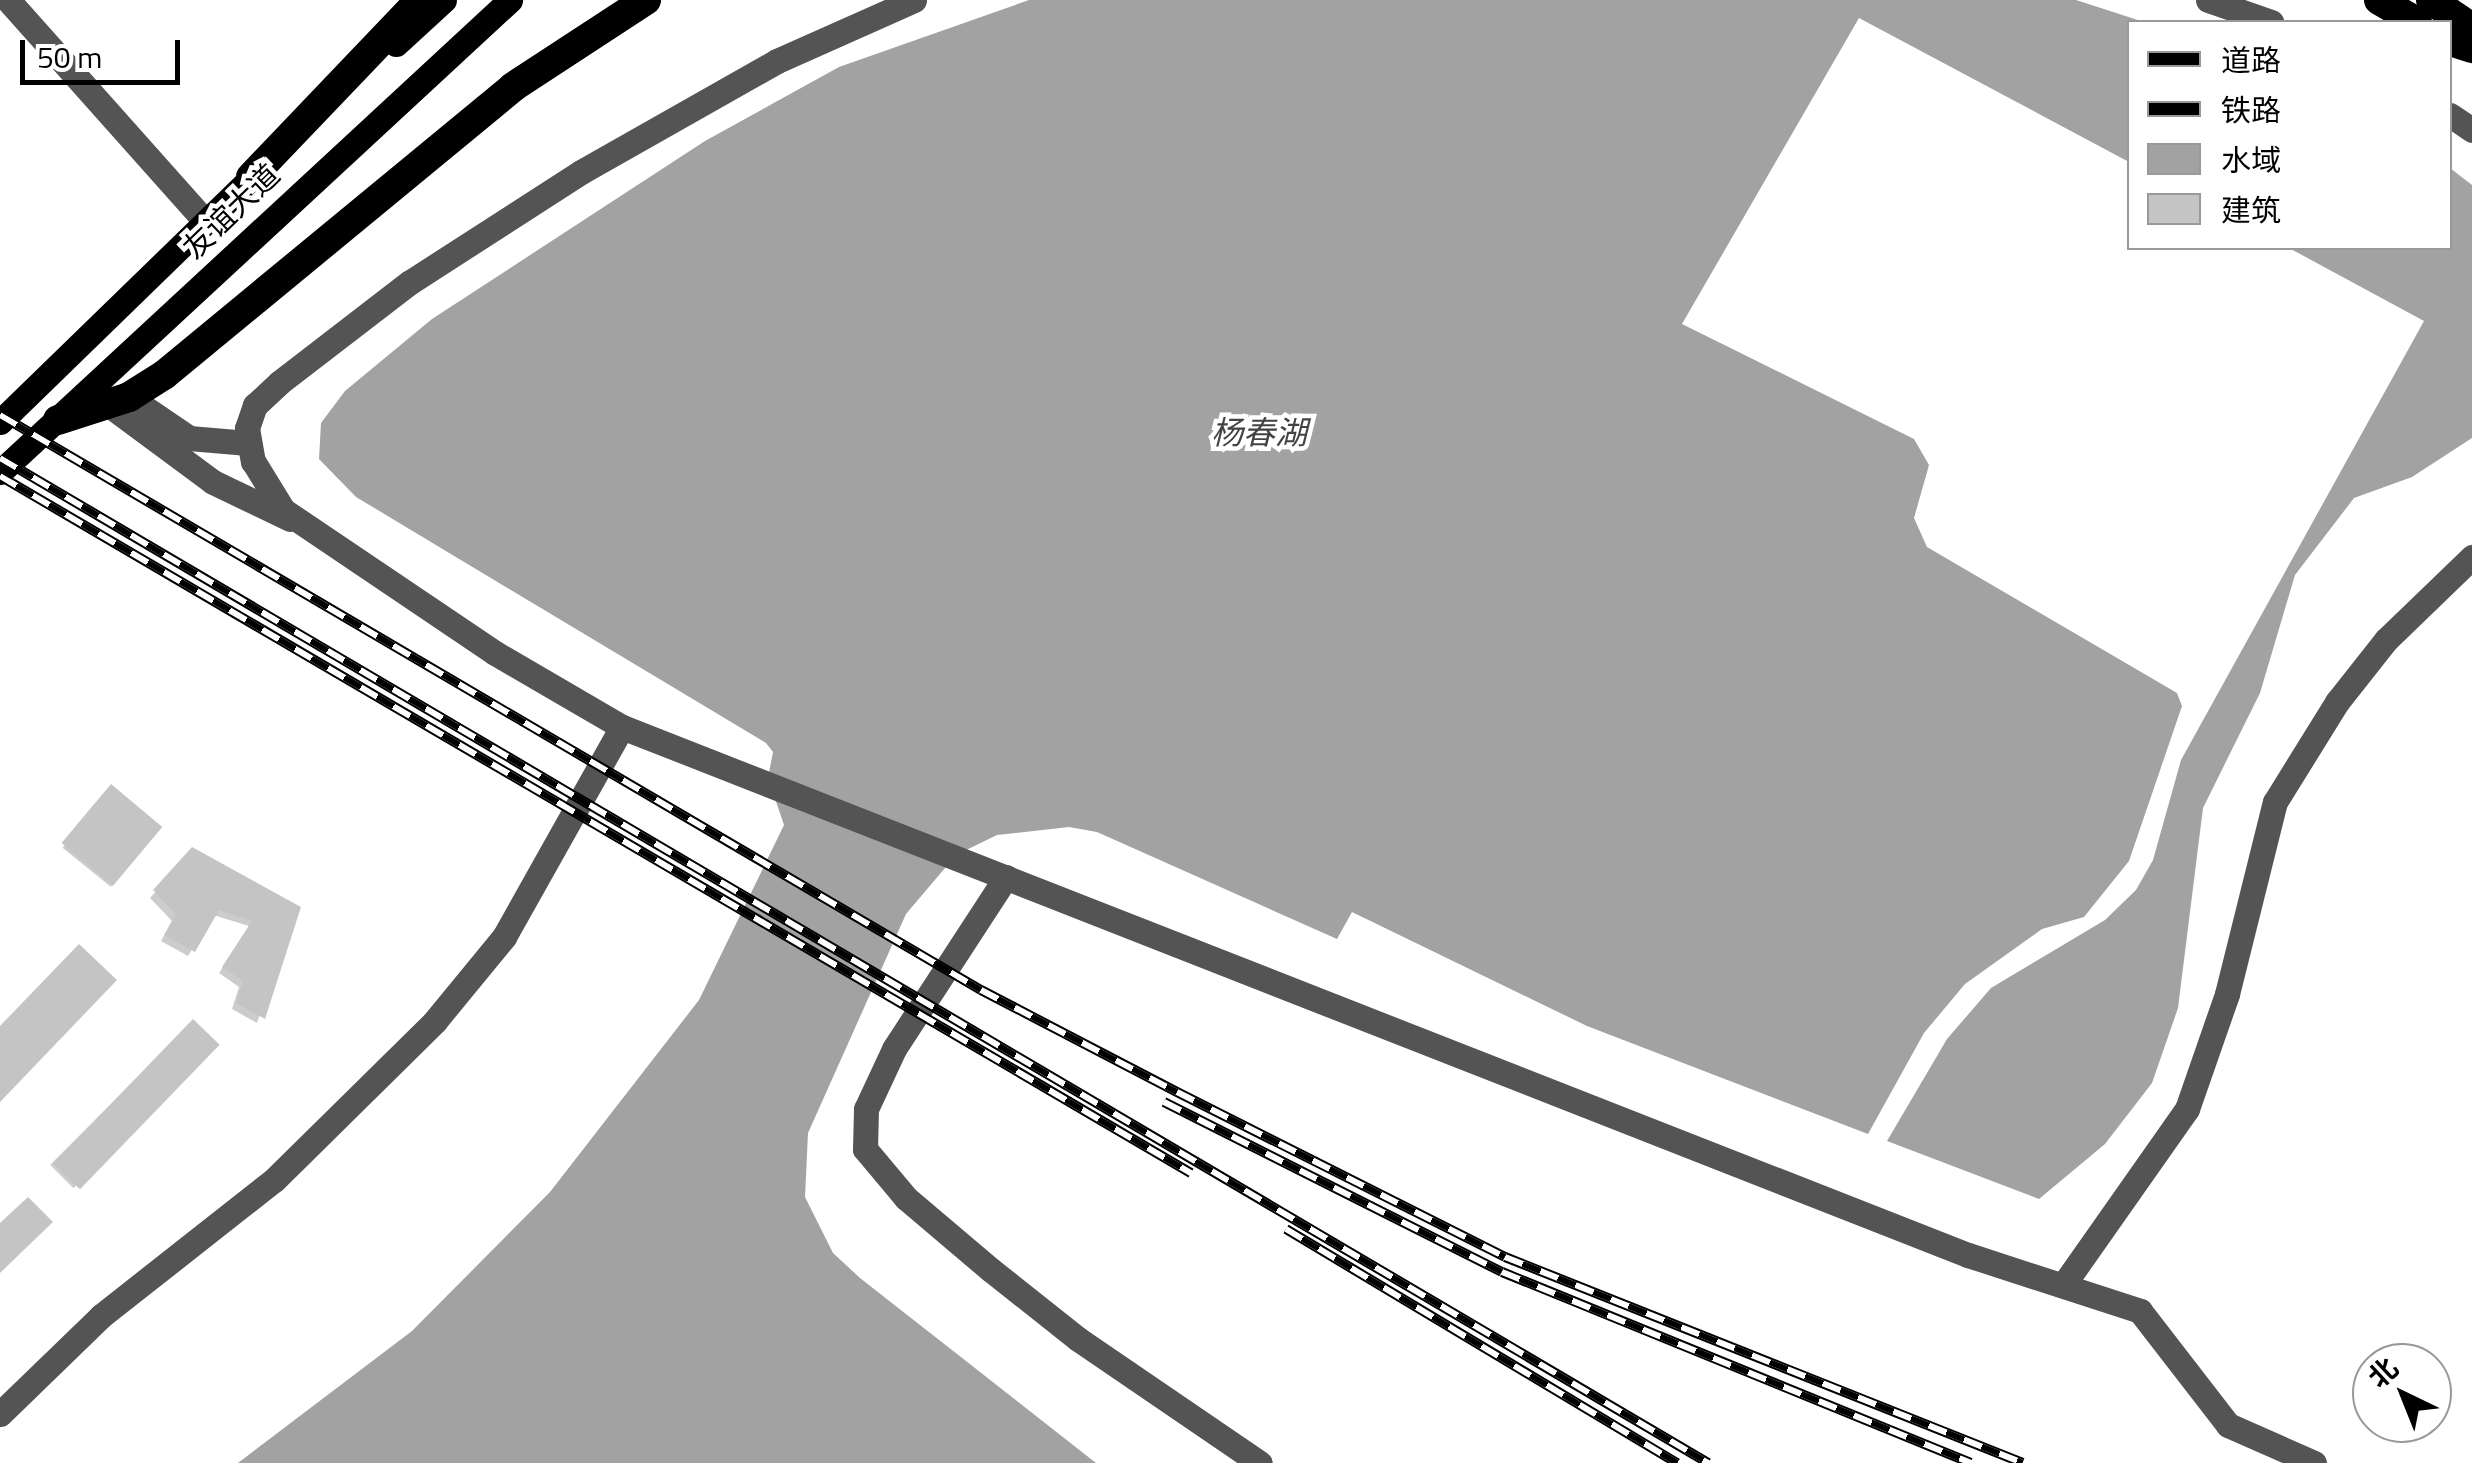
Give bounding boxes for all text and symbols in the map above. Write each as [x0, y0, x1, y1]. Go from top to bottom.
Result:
scale bar [25, 20, 185, 82]
legend [2127, 20, 2452, 250]
text: 50 m [37, 34, 102, 80]
text: 道路 [2221, 37, 2281, 83]
text: 铁路 [2221, 87, 2281, 133]
text: 水域 [2221, 137, 2281, 183]
street label: 友谊大道 [175, 156, 287, 266]
text: 建筑 [2221, 187, 2281, 233]
water label: 杨春湖 [1211, 413, 1307, 451]
north arrow [2352, 1343, 2452, 1443]
text: 北 [2358, 1347, 2407, 1397]

